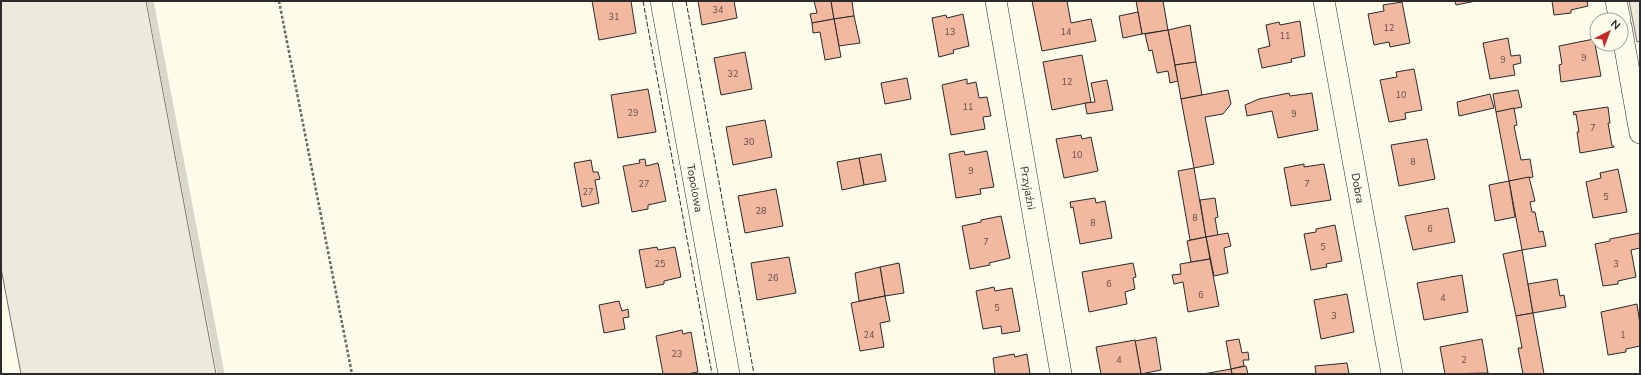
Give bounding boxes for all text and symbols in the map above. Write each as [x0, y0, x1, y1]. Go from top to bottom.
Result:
house number: 34 [713, 4, 724, 16]
house number: 31 [609, 11, 619, 23]
north arrow [1589, 12, 1629, 52]
text: N [1607, 17, 1623, 33]
house number: 12 [1384, 22, 1394, 34]
house number: 13 [945, 26, 955, 38]
house number: 14 [1061, 26, 1072, 38]
house number: 11 [1280, 30, 1290, 42]
house number: 9 [1581, 52, 1587, 64]
house number: 9 [1500, 54, 1506, 66]
house number: 32 [728, 68, 738, 80]
house number: 12 [1062, 76, 1072, 88]
house number: 10 [1396, 89, 1406, 101]
house number: 11 [963, 101, 973, 113]
house number: 29 [628, 107, 638, 119]
house number: 9 [1291, 108, 1297, 120]
house number: 7 [1590, 122, 1596, 134]
house number: 30 [744, 136, 754, 148]
house number: 10 [1072, 149, 1082, 161]
house number: 8 [1410, 156, 1416, 168]
street label: Topolowa [683, 163, 706, 214]
house number: 9 [968, 165, 974, 177]
street label: Przyjaźni [1016, 165, 1039, 211]
street label: Dobra [1347, 172, 1368, 205]
house number: 27 [639, 178, 649, 190]
house number: 7 [1304, 178, 1310, 190]
house number: 27 [583, 186, 593, 198]
house number: 5 [1603, 191, 1609, 203]
house number: 28 [756, 205, 766, 217]
house number: 8 [1192, 212, 1198, 224]
house number: 8 [1090, 217, 1096, 229]
house number: 6 [1427, 223, 1433, 235]
house number: 7 [983, 236, 989, 248]
house number: 5 [1320, 241, 1326, 253]
house number: 25 [655, 258, 665, 270]
house number: 3 [1613, 258, 1619, 270]
house number: 26 [768, 272, 778, 284]
house number: 6 [1106, 278, 1112, 290]
house number: 6 [1198, 289, 1204, 301]
house number: 4 [1440, 292, 1446, 304]
house number: 5 [994, 302, 1000, 314]
house number: 3 [1331, 310, 1337, 322]
house number: 24 [864, 329, 875, 341]
house number: 1 [1620, 329, 1626, 341]
house number: 23 [672, 348, 682, 360]
house number: 4 [1116, 354, 1122, 366]
house number: 2 [1461, 354, 1467, 366]

